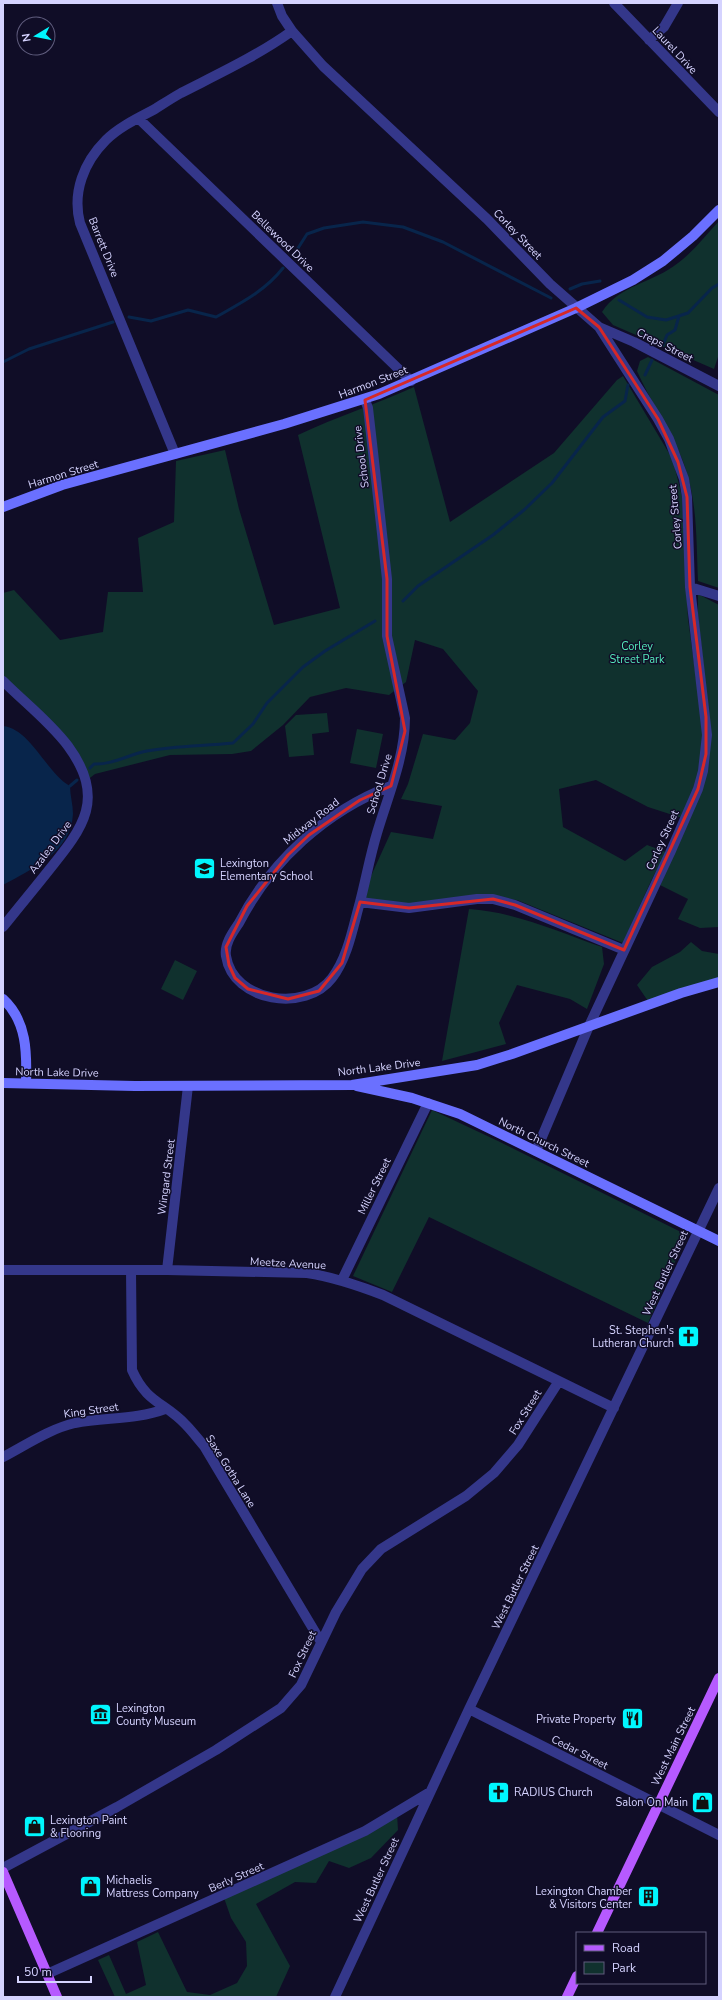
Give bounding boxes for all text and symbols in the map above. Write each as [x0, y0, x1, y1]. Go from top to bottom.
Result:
north arrow [16, 16, 56, 56]
street label: Laurel Drive [649, 23, 701, 77]
text: N [19, 32, 35, 43]
street label: Corley Street [490, 206, 546, 263]
street label: Bellewood Drive [248, 207, 318, 275]
street label: Barrett Drive [85, 215, 122, 280]
street label: Creps Street [634, 325, 696, 366]
street label: Harmon Street [337, 362, 410, 403]
street label: School Drive [350, 425, 373, 489]
street label: Harmon Street [26, 457, 100, 492]
street label: Corley Street [665, 484, 686, 550]
park label: Corley Street Park [610, 639, 665, 667]
street label: School Drive [363, 752, 396, 816]
street label: Midway Road [280, 795, 342, 848]
street label: Corley Street [642, 808, 682, 873]
street label: Azalea Drive [26, 818, 75, 877]
school or university icon: Lexington Elementary School [192, 856, 218, 882]
place label: Lexington Elementary School [220, 856, 314, 884]
street label: North Lake Drive [337, 1055, 421, 1080]
street label: North Lake Drive [15, 1064, 99, 1081]
street label: North Church Street [496, 1114, 592, 1171]
street label: Wingard Street [154, 1138, 179, 1216]
street label: Miller Street [354, 1155, 395, 1217]
street label: West Butler Street [639, 1228, 692, 1318]
street label: Meetze Avenue [250, 1254, 326, 1273]
place label: St. Stephen's Lutheran Church [592, 1323, 674, 1351]
church icon: St. Stephen's Lutheran Church [676, 1323, 702, 1349]
street label: Fox Street [506, 1387, 545, 1438]
street label: King Street [63, 1399, 119, 1422]
street label: Saxe Gotha Lane [202, 1432, 259, 1511]
street label: West Butler Street [488, 1542, 543, 1632]
street label: Fox Street [285, 1628, 320, 1680]
museum icon: Lexington County Museum [88, 1701, 114, 1727]
place label: Lexington County Museum [116, 1701, 196, 1729]
street label: West Main Street [648, 1704, 699, 1788]
restaurant icon: Private Property [619, 1706, 645, 1732]
place label: Private Property [536, 1712, 616, 1727]
street label: Cedar Street [549, 1732, 611, 1773]
church icon: RADIUS Church [485, 1779, 511, 1805]
place label: RADIUS Church [514, 1785, 593, 1800]
shop icon: Salon On Main [690, 1789, 716, 1815]
place label: Salon On Main [615, 1795, 688, 1810]
shop icon: Lexington Paint & Flooring [21, 1813, 47, 1839]
place label: Lexington Paint & Flooring [50, 1813, 127, 1841]
street label: West Butler Street [350, 1835, 403, 1925]
street label: Berly Street [206, 1859, 266, 1896]
shop icon: Michaelis Mattress Company [77, 1873, 103, 1899]
place label: Michaelis Mattress Company [106, 1873, 199, 1901]
place label: Lexington Chamber & Visitors Center [535, 1884, 632, 1912]
building icon: Lexington Chamber & Visitors Center [635, 1884, 661, 1910]
legend [576, 1932, 706, 1984]
text: Road [612, 1940, 640, 1956]
scale bar [18, 1958, 91, 1984]
text: Park [612, 1960, 637, 1976]
text: 50 m [24, 1964, 52, 1980]

